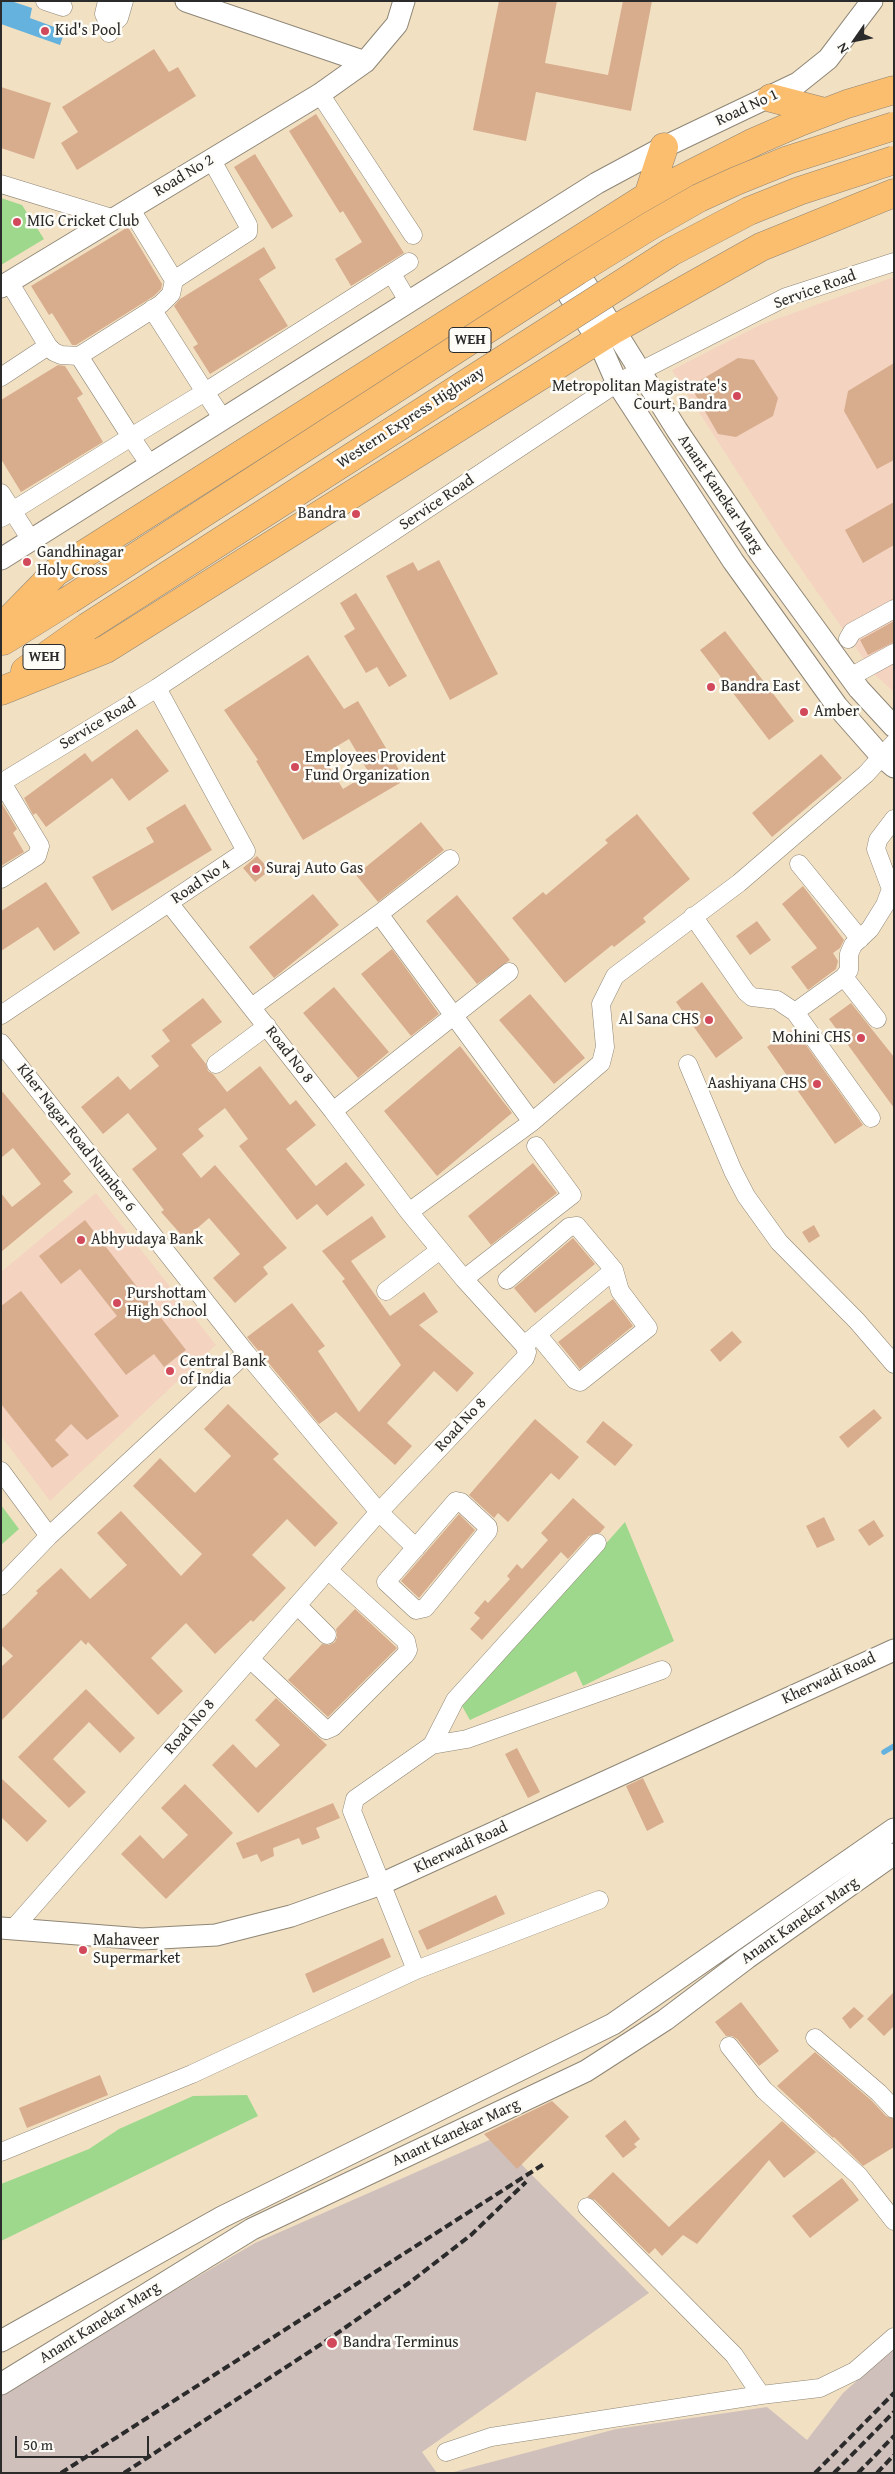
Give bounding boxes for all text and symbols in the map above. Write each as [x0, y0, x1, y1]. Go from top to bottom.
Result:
north arrow [830, 15, 880, 65]
place label: Kid's Pool [55, 21, 121, 41]
marker: Kid's Pool [39, 25, 51, 37]
text: N [831, 39, 853, 58]
street label: Road No 1 [713, 85, 781, 131]
street label: Road No 2 [150, 151, 218, 201]
place label: MIG Cricket Club [27, 212, 139, 232]
marker: MIG Cricket Club [11, 216, 23, 228]
street label: Service Road [771, 266, 859, 314]
road number: WEH [449, 328, 491, 352]
street label: Western Express Highway [333, 363, 489, 473]
place label: Metropolitan Magistrate's Court, Bandra [552, 377, 727, 415]
marker: Metropolitan Magistrate's Court, Bandra [731, 390, 743, 402]
street label: Anant Kanekar Marg [673, 431, 767, 557]
street label: Service Road [396, 471, 478, 535]
place label: Bandra [298, 504, 346, 524]
marker: Bandra [350, 508, 362, 520]
place label: Gandhinagar Holy Cross [37, 543, 124, 581]
marker: Gandhinagar Holy Cross [21, 556, 33, 568]
road number: WEH [23, 644, 65, 670]
place label: Bandra East [721, 677, 800, 697]
marker: Bandra East [705, 681, 717, 693]
street label: Service Road [56, 694, 140, 754]
place label: Amber [814, 702, 859, 722]
marker: Amber [798, 706, 810, 718]
place label: Employees Provident Fund Organization [305, 748, 446, 786]
marker: Employees Provident Fund Organization [289, 761, 301, 773]
street label: Road No 4 [168, 855, 234, 909]
place label: Suraj Auto Gas [266, 859, 363, 879]
marker: Suraj Auto Gas [250, 863, 262, 875]
place label: Al Sana CHS [619, 1010, 699, 1030]
marker: Al Sana CHS [703, 1014, 715, 1026]
street label: Road No 8 [261, 1023, 317, 1087]
place label: Mohini CHS [772, 1028, 851, 1048]
marker: Mohini CHS [855, 1032, 867, 1044]
street label: Kher Nagar Road Number 6 [12, 1060, 140, 1216]
place label: Aashiyana CHS [707, 1074, 807, 1094]
marker: Aashiyana CHS [811, 1078, 823, 1090]
place label: Abhyudaya Bank [91, 1230, 203, 1250]
marker: Abhyudaya Bank [75, 1234, 87, 1246]
place label: Purshottam High School [127, 1284, 207, 1322]
marker: Purshottam High School [111, 1297, 123, 1309]
place label: Central Bank of India [180, 1352, 267, 1390]
marker: Central Bank of India [164, 1365, 176, 1377]
street label: Road No 8 [431, 1394, 491, 1456]
street label: Kherwadi Road [779, 1649, 879, 1709]
street label: Road No 8 [161, 1695, 219, 1759]
street label: Kherwadi Road [411, 1818, 511, 1878]
street label: Anant Kanekar Marg [738, 1873, 862, 1969]
place label: Mahaveer Supermarket [93, 1931, 180, 1969]
marker: Mahaveer Supermarket [77, 1944, 89, 1956]
street label: Anant Kanekar Marg [389, 2095, 523, 2171]
street label: Anant Kanekar Marg [36, 2278, 164, 2368]
place label: Bandra Terminus [343, 2333, 459, 2353]
marker: Bandra Terminus [325, 2336, 339, 2350]
scale bar [18, 2426, 151, 2458]
text: 50 m [23, 2434, 53, 2455]

